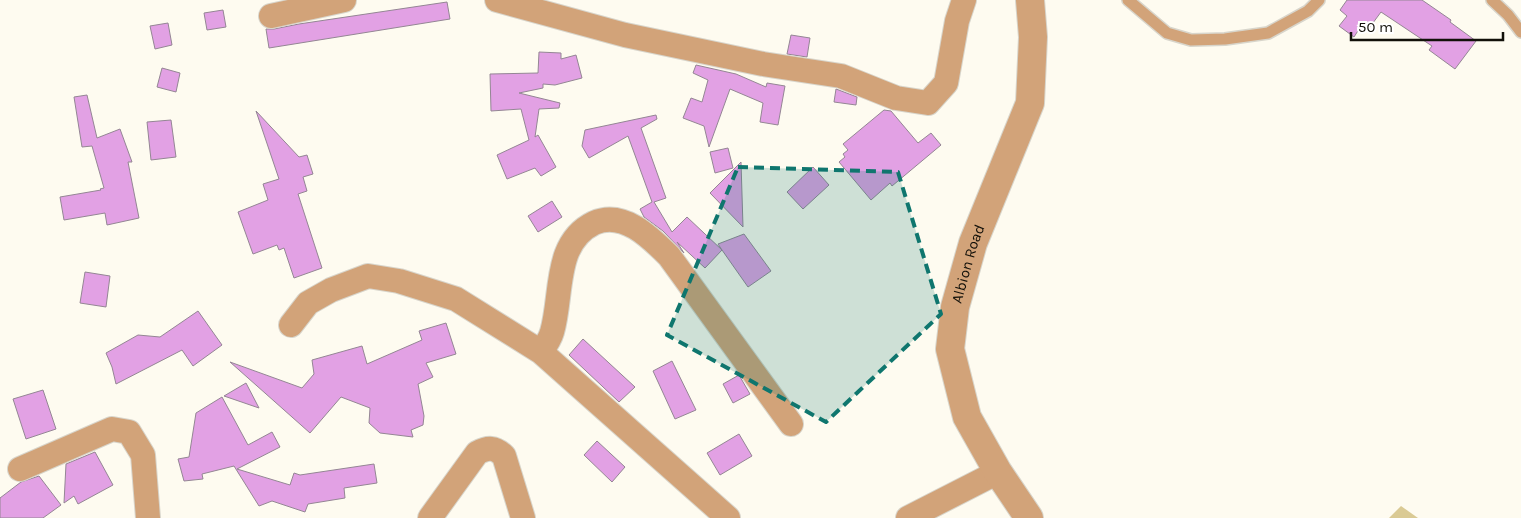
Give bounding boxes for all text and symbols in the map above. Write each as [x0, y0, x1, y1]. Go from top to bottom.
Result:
scale bar [1351, 10, 1504, 42]
text: 50 m [1358, 18, 1393, 36]
street label: Albion Road [947, 222, 989, 305]

